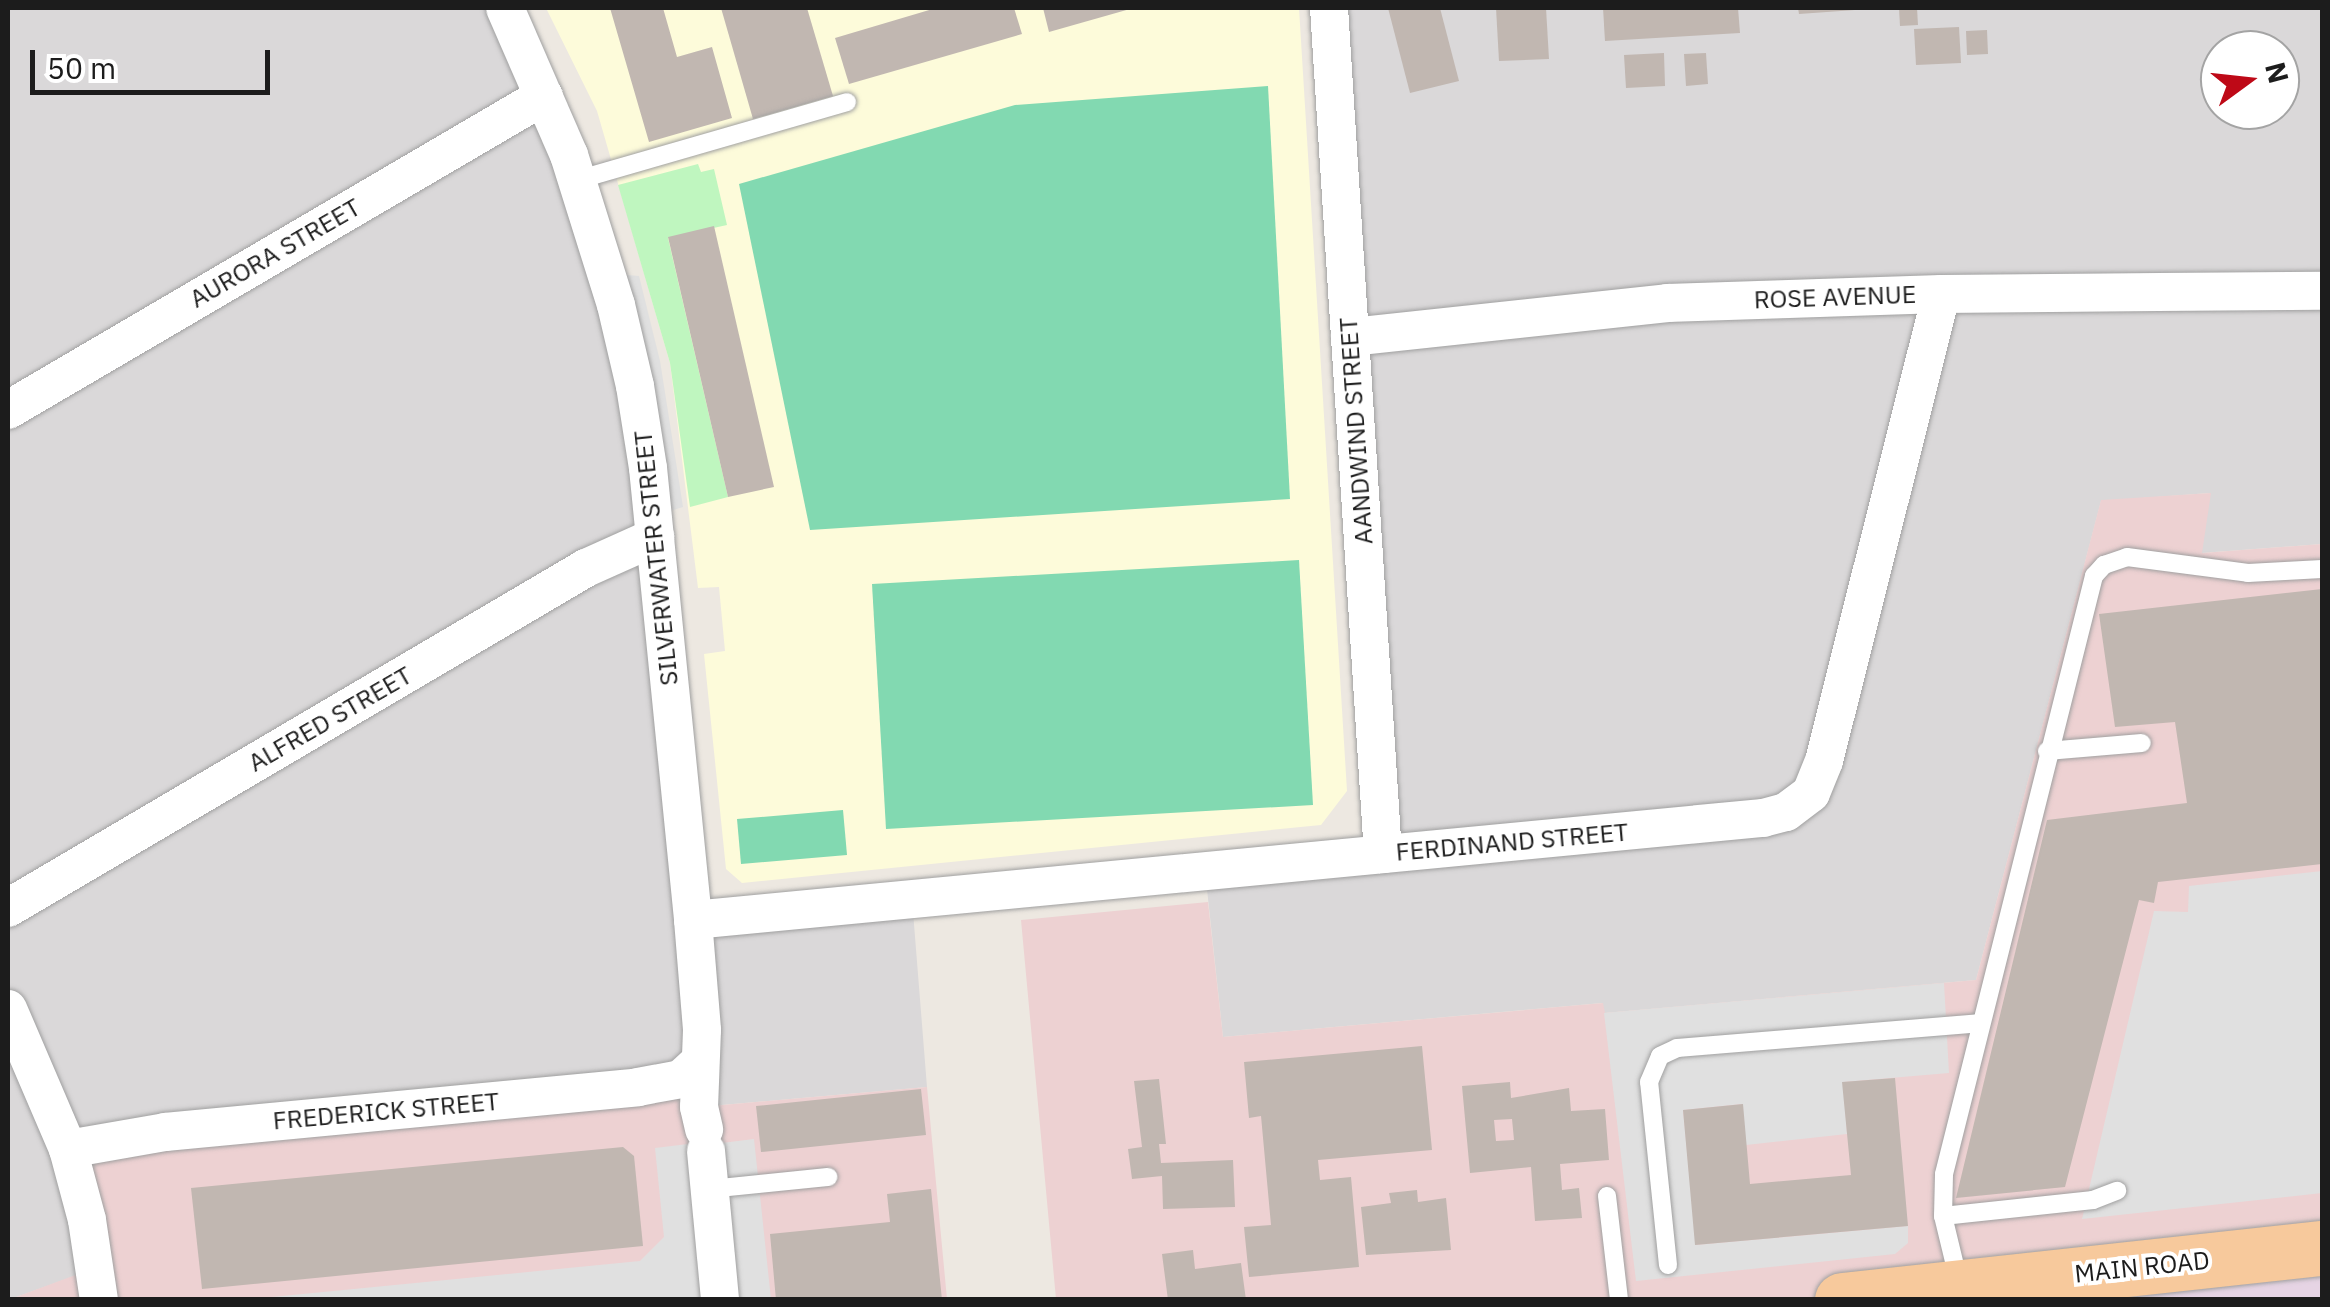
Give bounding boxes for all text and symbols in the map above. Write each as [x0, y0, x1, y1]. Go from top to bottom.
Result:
scale bar [35, 30, 275, 92]
north arrow [2200, 30, 2300, 130]
text: 50 m [47, 48, 116, 87]
text: N [2257, 58, 2298, 87]
street label: AURORA STREET [184, 192, 366, 314]
street label: ROSE AVENUE [1753, 279, 1917, 315]
street label: AANDWIND STREET [1333, 317, 1379, 545]
street label: SILVERWATER STREET [628, 429, 684, 687]
street label: ALFRED STREET [243, 660, 417, 778]
street label: FERDINAND STREET [1394, 817, 1630, 867]
street label: FREDERICK STREET [272, 1086, 500, 1136]
street label: MAIN ROAD [2073, 1245, 2211, 1289]

